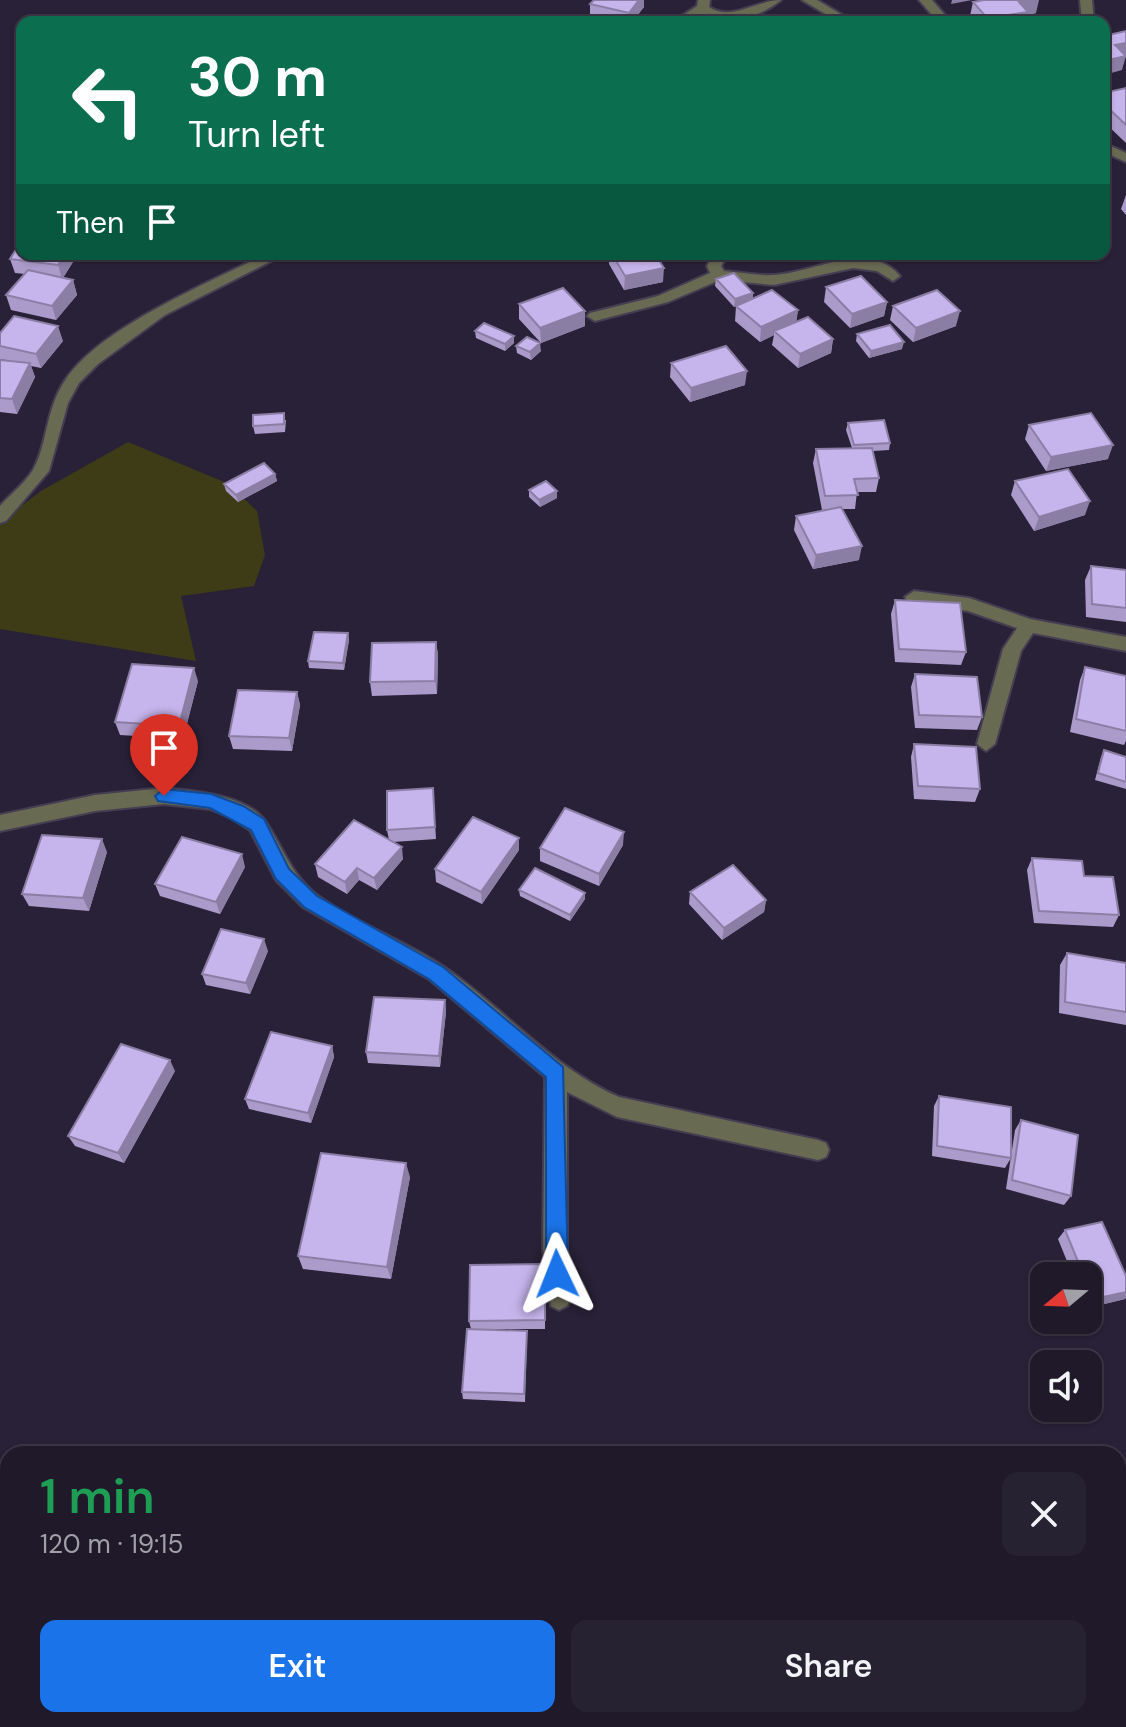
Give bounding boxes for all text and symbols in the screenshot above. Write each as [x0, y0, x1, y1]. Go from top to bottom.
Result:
text: 30 m [188, 40, 327, 113]
icon: left [56, 48, 160, 152]
text: Turn left [188, 111, 325, 158]
icon: arrive [140, 200, 184, 244]
text: Then [56, 203, 124, 242]
pin [130, 714, 198, 796]
icon: arrive [142, 726, 186, 770]
position arrow [515, 1232, 599, 1316]
north arrow [1030, 1262, 1102, 1334]
map controls [1030, 1262, 1102, 1422]
button: sound [1030, 1350, 1102, 1422]
text: 1 min [40, 1465, 155, 1528]
button: close [1002, 1472, 1086, 1556]
text: 120 m · 19:15 [40, 1527, 183, 1561]
button: Exit [40, 1620, 555, 1712]
button: Share [571, 1620, 1086, 1712]

